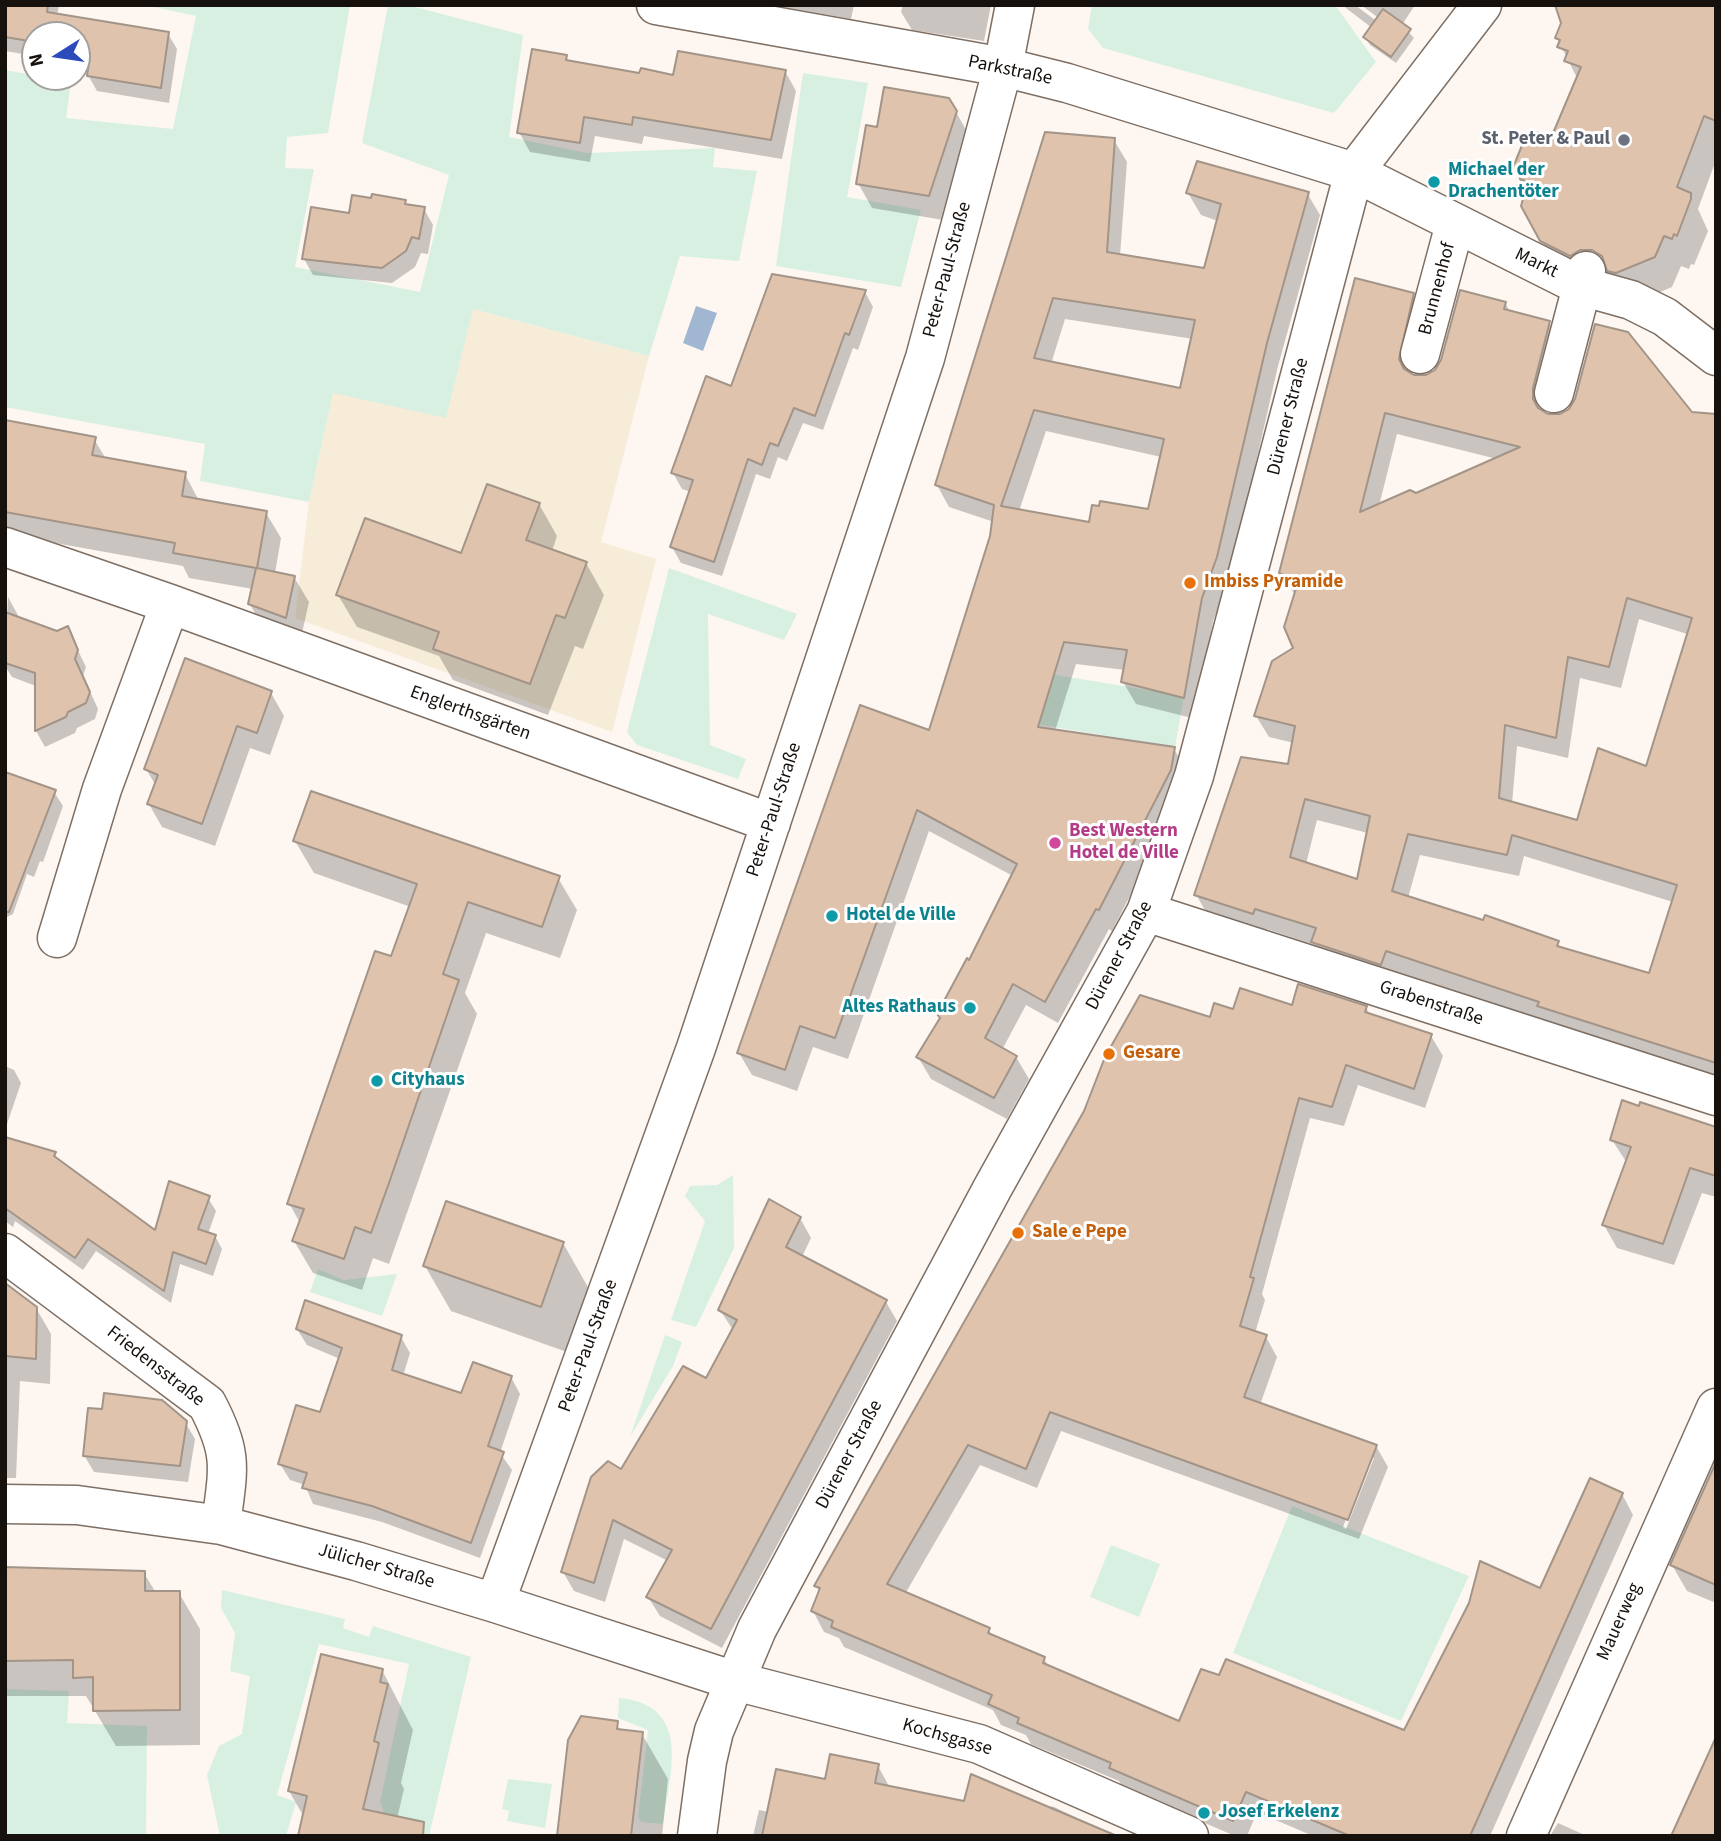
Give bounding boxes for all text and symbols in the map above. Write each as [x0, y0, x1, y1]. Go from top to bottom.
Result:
north arrow [21, 21, 91, 91]
text: N [22, 51, 51, 69]
street label: Parkstraße [966, 51, 1054, 91]
place label: St. Peter & Paul [1481, 129, 1610, 151]
marker: St. Peter & Paul [1616, 132, 1632, 148]
place label: Michael der Drachentöter [1448, 160, 1559, 204]
marker: Michael der Drachentöter [1426, 174, 1442, 190]
street label: Peter-Paul-Straße [919, 200, 977, 340]
street label: Brunnenhof [1415, 240, 1461, 338]
street label: Markt [1511, 244, 1561, 284]
street label: Dürener Straße [1263, 356, 1315, 478]
place label: Imbiss Pyramide [1204, 572, 1343, 594]
marker: Imbiss Pyramide [1182, 575, 1198, 591]
street label: Englerthsgärten [406, 682, 534, 746]
street label: Peter-Paul-Straße [743, 740, 807, 880]
place label: Best Western Hotel de Ville [1069, 821, 1179, 865]
marker: Best Western Hotel de Ville [1047, 835, 1063, 851]
street label: Dürener Straße [1082, 898, 1158, 1014]
place label: Hotel de Ville [846, 905, 956, 927]
marker: Hotel de Ville [824, 908, 840, 924]
street label: Grabenstraße [1376, 976, 1486, 1032]
place label: Altes Rathaus [842, 997, 956, 1019]
marker: Altes Rathaus [962, 1000, 978, 1016]
place label: Gesare [1123, 1043, 1181, 1065]
marker: Gesare [1101, 1046, 1117, 1062]
place label: Cityhaus [391, 1070, 465, 1092]
marker: Cityhaus [369, 1073, 385, 1089]
place label: Sale e Pepe [1032, 1222, 1127, 1244]
marker: Sale e Pepe [1010, 1225, 1026, 1241]
street label: Peter-Paul-Straße [554, 1276, 624, 1416]
street label: Friedensstraße [101, 1322, 209, 1412]
street label: Dürener Straße [812, 1397, 888, 1513]
street label: Jülicher Straße [315, 1540, 437, 1594]
street label: Mauerweg [1593, 1580, 1647, 1664]
street label: Kochsgasse [899, 1714, 995, 1762]
place label: Josef Erkelenz [1218, 1802, 1339, 1824]
marker: Josef Erkelenz [1196, 1805, 1212, 1821]

